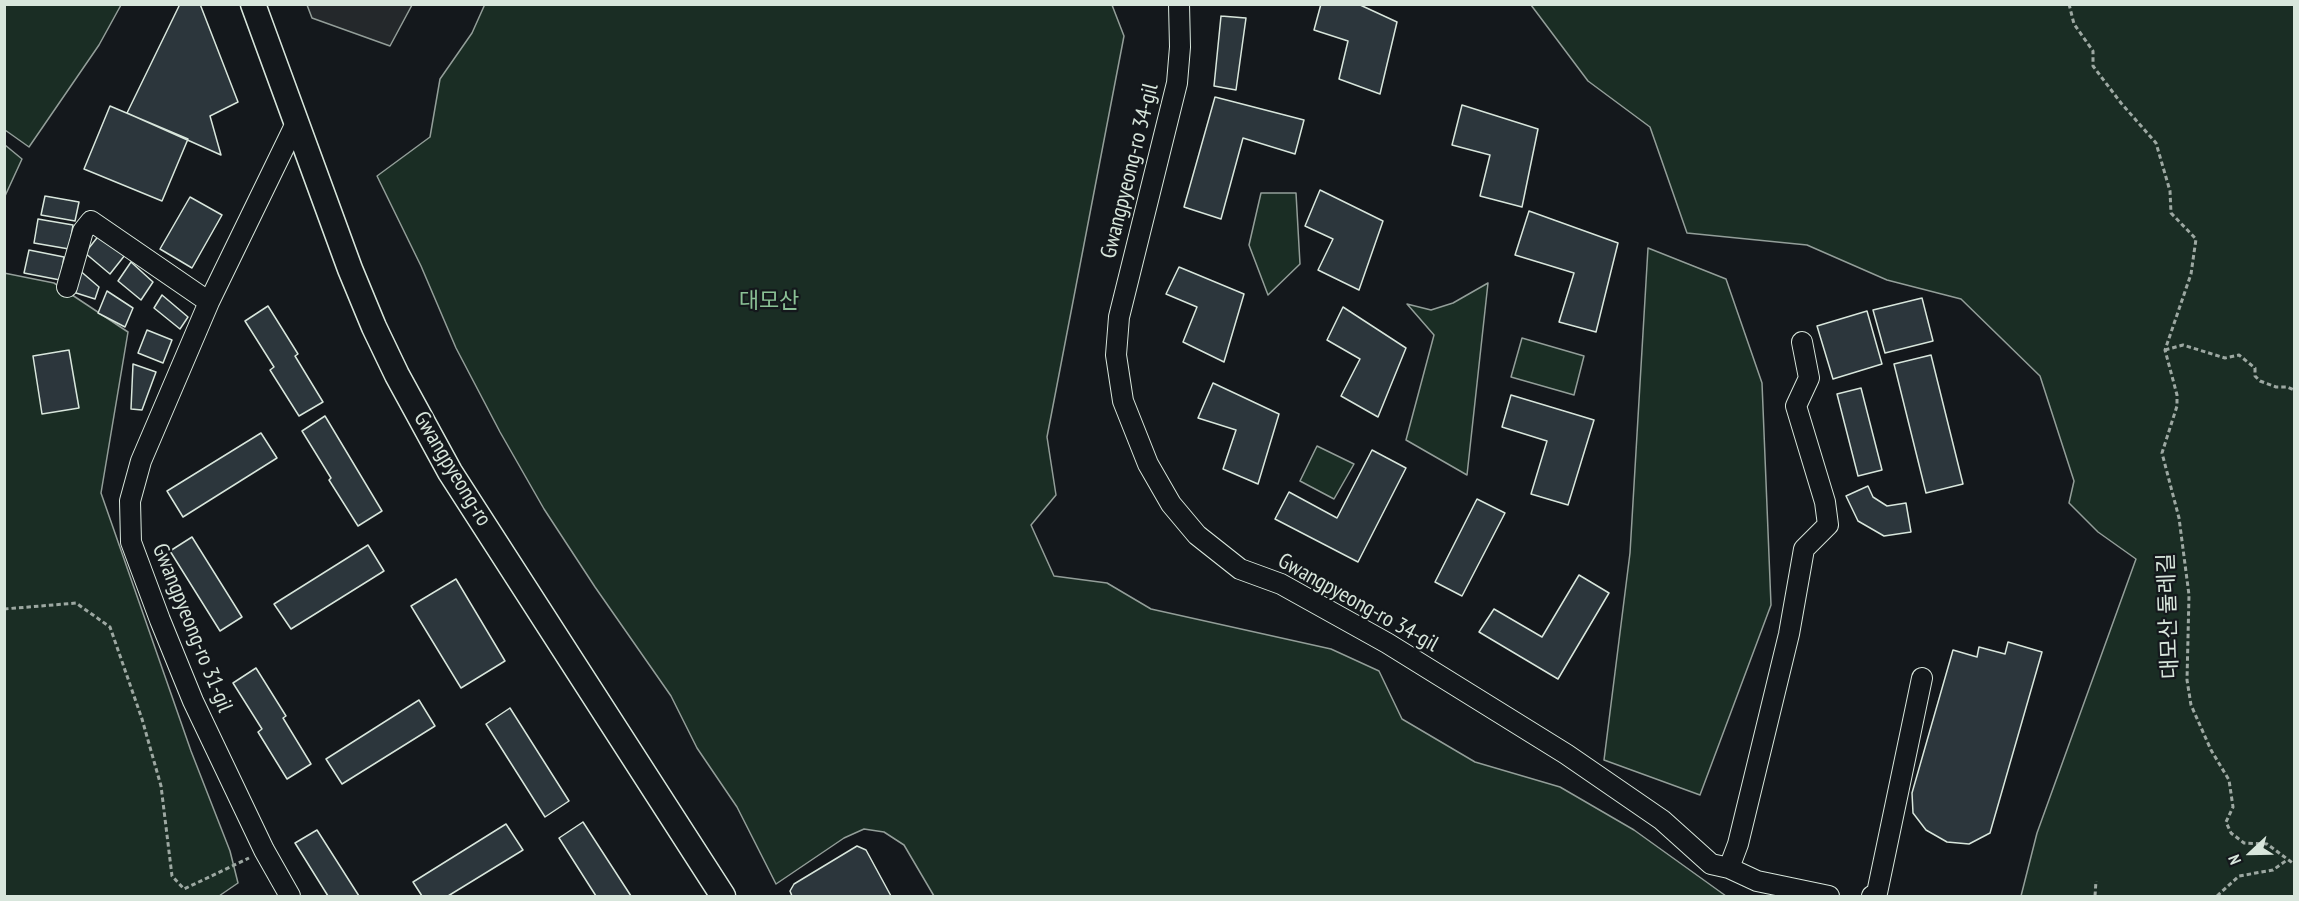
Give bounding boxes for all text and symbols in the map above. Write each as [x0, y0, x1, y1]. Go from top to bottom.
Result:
street label: Gwangpyeong-ro 34-gil [1096, 81, 1164, 261]
park label: 대모산 [739, 289, 799, 315]
street label: Gwangpyeong-ro [407, 407, 497, 531]
street label: Gwangpyeong-ro 31-gil [146, 540, 238, 716]
street label: Gwangpyeong-ro 34-gil [1273, 548, 1443, 658]
street label: 대모산 둘레길 [2154, 553, 2184, 679]
north arrow [2221, 823, 2281, 883]
text: N [2223, 852, 2245, 868]

